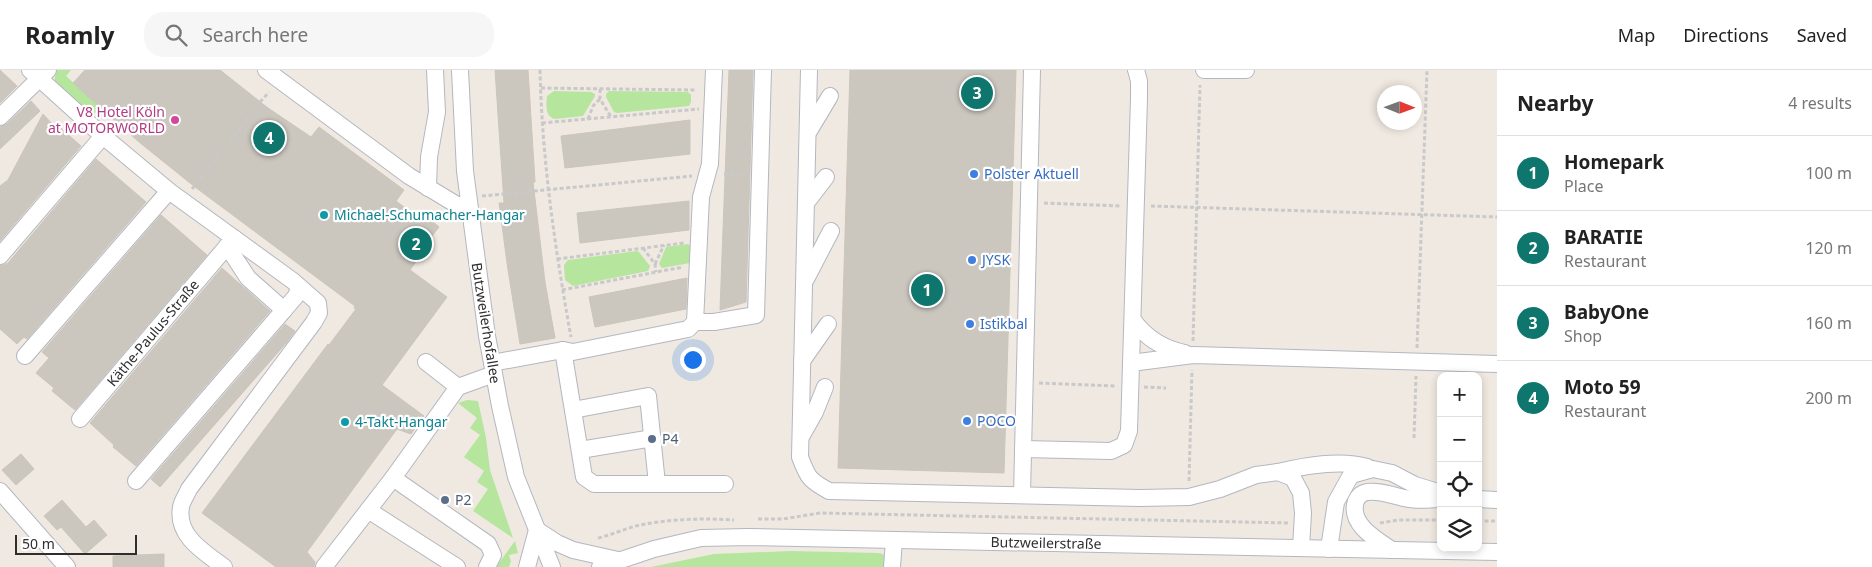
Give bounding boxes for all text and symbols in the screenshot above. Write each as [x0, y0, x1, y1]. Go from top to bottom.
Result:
search box [144, 12, 494, 57]
text: Roamly [25, 18, 114, 51]
icon: search [162, 21, 190, 49]
text: Search here [202, 22, 308, 48]
text: Map [1618, 23, 1655, 47]
text: Directions [1683, 23, 1769, 47]
text: Saved [1797, 23, 1847, 47]
pin: 3 [961, 74, 993, 112]
north arrow [1377, 85, 1422, 130]
text: Nearby [1517, 89, 1593, 117]
text: 4 results [1788, 92, 1852, 114]
place label: V8 Hotel Köln at MOTORWORLD [48, 102, 165, 137]
marker: V8 Hotel Köln at MOTORWORLD [169, 114, 181, 126]
pin: 4 [253, 119, 285, 157]
text: Homepark [1564, 149, 1664, 175]
text: 1 [1528, 162, 1538, 184]
text: 100 m [1805, 162, 1852, 184]
place label: Polster Aktuell [984, 164, 1079, 183]
marker: Polster Aktuell [968, 168, 980, 180]
text: Place [1564, 175, 1604, 197]
place label: Michael-Schumacher-Hangar [334, 205, 525, 224]
marker: Michael-Schumacher-Hangar [318, 209, 330, 221]
text: BARATIE [1564, 224, 1643, 250]
pin: 2 [400, 225, 432, 263]
text: 2 [1528, 237, 1538, 259]
text: 120 m [1805, 237, 1852, 259]
place label: JYSK [980, 250, 1010, 269]
text: Restaurant [1564, 250, 1646, 272]
marker: JYSK [966, 254, 978, 266]
street label: Butzweilerhofallee [468, 261, 505, 385]
pin: 1 [911, 271, 943, 309]
street label: Käthe-Paulus-Straße [102, 275, 203, 390]
text: BabyOne [1564, 299, 1649, 325]
text: 3 [1528, 312, 1538, 334]
text: 160 m [1805, 312, 1852, 334]
place label: Istikbal [980, 314, 1028, 333]
marker: Istikbal [964, 318, 976, 330]
text: Shop [1564, 325, 1602, 347]
your location [680, 347, 706, 373]
map controls [1437, 372, 1482, 552]
button: + [1437, 372, 1482, 417]
text: Moto 59 [1564, 374, 1641, 400]
text: 4 [1528, 387, 1538, 409]
text: 200 m [1805, 387, 1852, 409]
text: Restaurant [1564, 400, 1646, 422]
place label: POCO [977, 411, 1016, 430]
place label: 4-Takt-Hangar [355, 412, 448, 431]
marker: POCO [961, 415, 973, 427]
marker: 4-Takt-Hangar [339, 416, 351, 428]
button: − [1437, 417, 1482, 462]
place label: P4 [662, 429, 678, 448]
marker: P4 [646, 433, 658, 445]
button: locate [1437, 462, 1482, 507]
place label: P2 [455, 490, 471, 509]
marker: P2 [439, 494, 451, 506]
button: layers [1437, 507, 1482, 552]
scale bar [15, 532, 138, 555]
street label: Butzweilerstraße [990, 532, 1102, 553]
text: 50 m [22, 534, 55, 553]

